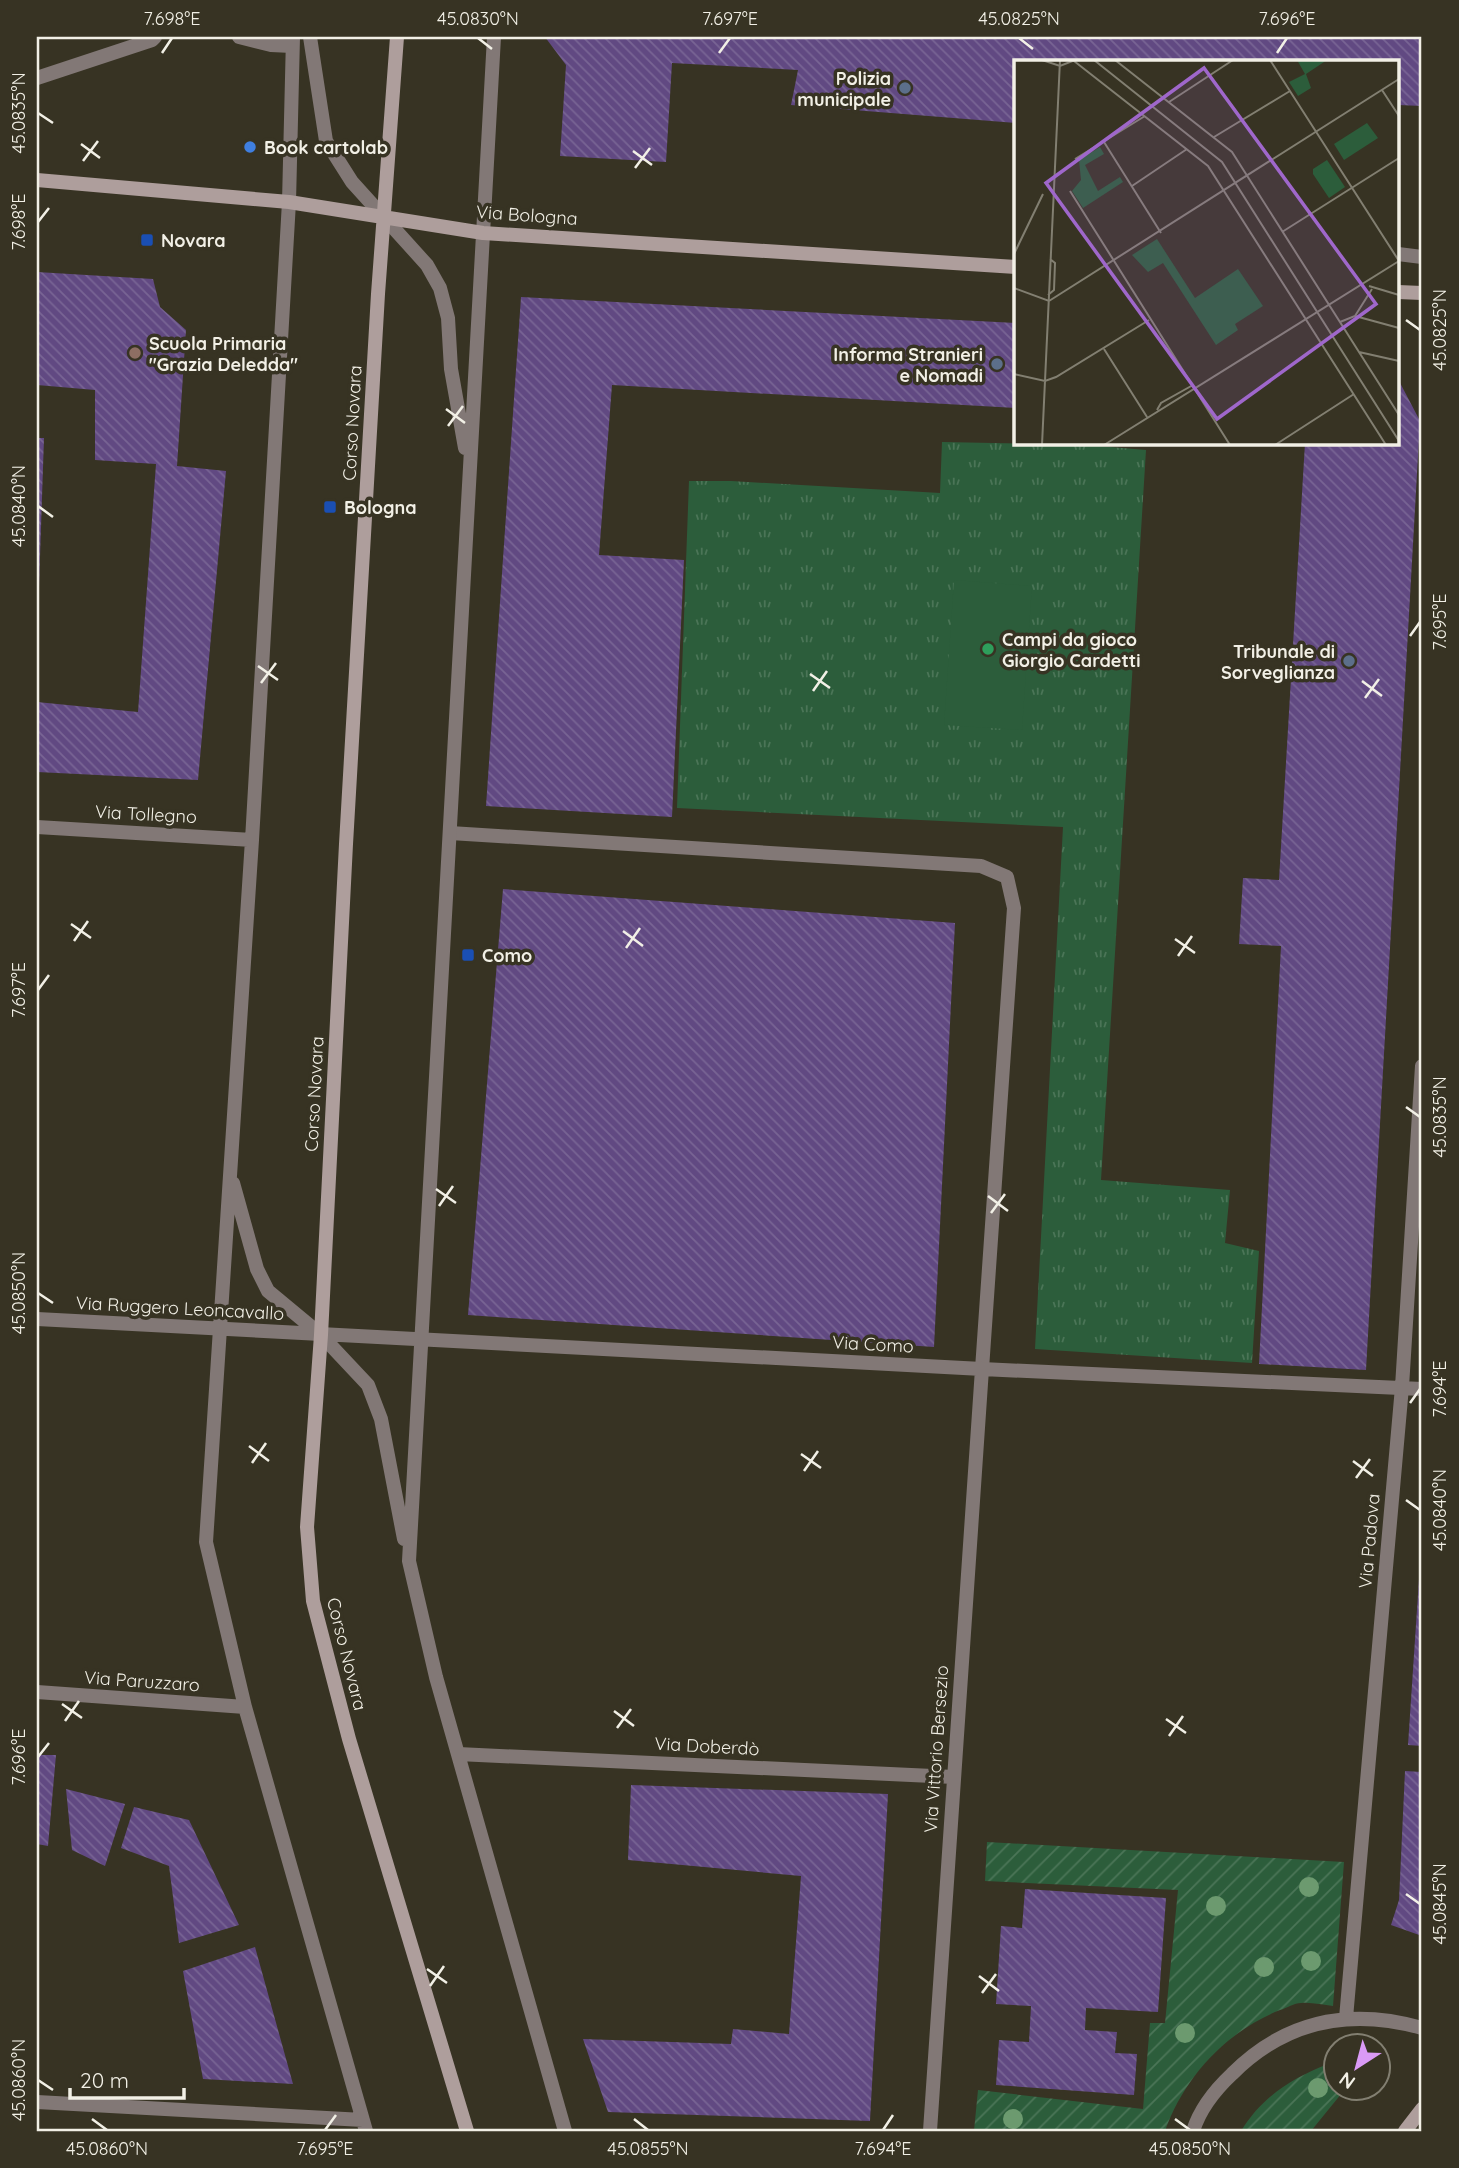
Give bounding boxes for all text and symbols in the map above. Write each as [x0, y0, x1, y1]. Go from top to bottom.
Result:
text: 7.698°E [143, 7, 201, 30]
text: 45.0830°N [437, 7, 519, 30]
text: 7.697°E [702, 7, 758, 30]
text: 45.0825°N [978, 7, 1060, 30]
text: 7.696°E [1259, 7, 1315, 30]
inset map [1014, 60, 1400, 444]
place label: Polizia municipale [797, 67, 891, 111]
text: 45.0835°N [7, 73, 30, 154]
marker: Polizia municipale [897, 80, 913, 96]
place label: Book cartolab [264, 136, 388, 159]
marker: Book cartolab [242, 139, 258, 155]
text: 7.698°E [7, 193, 30, 251]
street label: Via Bologna [476, 200, 578, 230]
place label: Novara [161, 229, 226, 252]
marker: Novara [139, 232, 155, 248]
text: 45.0825°N [1428, 289, 1451, 371]
place label: Scuola Primaria "Grazia Deledda" [149, 332, 298, 376]
place label: Informa Stranieri e Nomadi [833, 343, 983, 387]
marker: Scuola Primaria "Grazia Deledda" [127, 345, 143, 361]
marker: Informa Stranieri e Nomadi [989, 356, 1005, 372]
street label: Corso Novara [337, 365, 367, 481]
text: 45.0840°N [7, 465, 30, 547]
place label: Bologna [344, 496, 416, 519]
marker: Bologna [322, 499, 338, 515]
text: 7.695°E [1428, 593, 1451, 651]
place label: Campi da gioco Giorgio Cardetti [1002, 628, 1140, 672]
place label: Tribunale di Sorveglianza [1221, 640, 1335, 684]
marker: Campi da gioco Giorgio Cardetti [980, 641, 996, 657]
marker: Tribunale di Sorveglianza [1341, 653, 1357, 669]
street label: Via Tollegno [95, 800, 197, 828]
place label: Como [482, 944, 532, 967]
marker: Como [460, 947, 476, 963]
text: 7.697°E [7, 962, 30, 1018]
street label: Corso Novara [299, 1036, 329, 1152]
text: 45.0835°N [1428, 1077, 1451, 1158]
text: 45.0850°N [7, 1252, 30, 1334]
street label: Via Ruggero Leoncavallo [75, 1291, 285, 1325]
street label: Via Como [832, 1330, 914, 1358]
text: 7.694°E [1428, 1361, 1451, 1417]
text: 45.0840°N [1428, 1469, 1451, 1551]
street label: Via Padova [1353, 1493, 1385, 1589]
street label: Corso Novara [322, 1595, 372, 1713]
street label: Via Paruzzaro [83, 1665, 201, 1697]
street label: Via Vittorio Bersezio [919, 1665, 953, 1833]
text: 7.696°E [7, 1729, 30, 1785]
street label: Via Doberdò [654, 1732, 760, 1760]
text: 45.0845°N [1428, 1863, 1451, 1945]
north arrow [1322, 2032, 1392, 2102]
text: 45.0860°N [7, 2039, 30, 2121]
scale bar [70, 2056, 184, 2100]
text: 20 m [80, 2067, 129, 2093]
text: N [1334, 2067, 1360, 2095]
text: 45.0860°N [66, 2137, 148, 2160]
text: 7.695°E [296, 2137, 354, 2160]
text: 45.0855°N [607, 2137, 689, 2160]
text: 7.694°E [855, 2137, 911, 2160]
text: 45.0850°N [1149, 2137, 1231, 2160]

